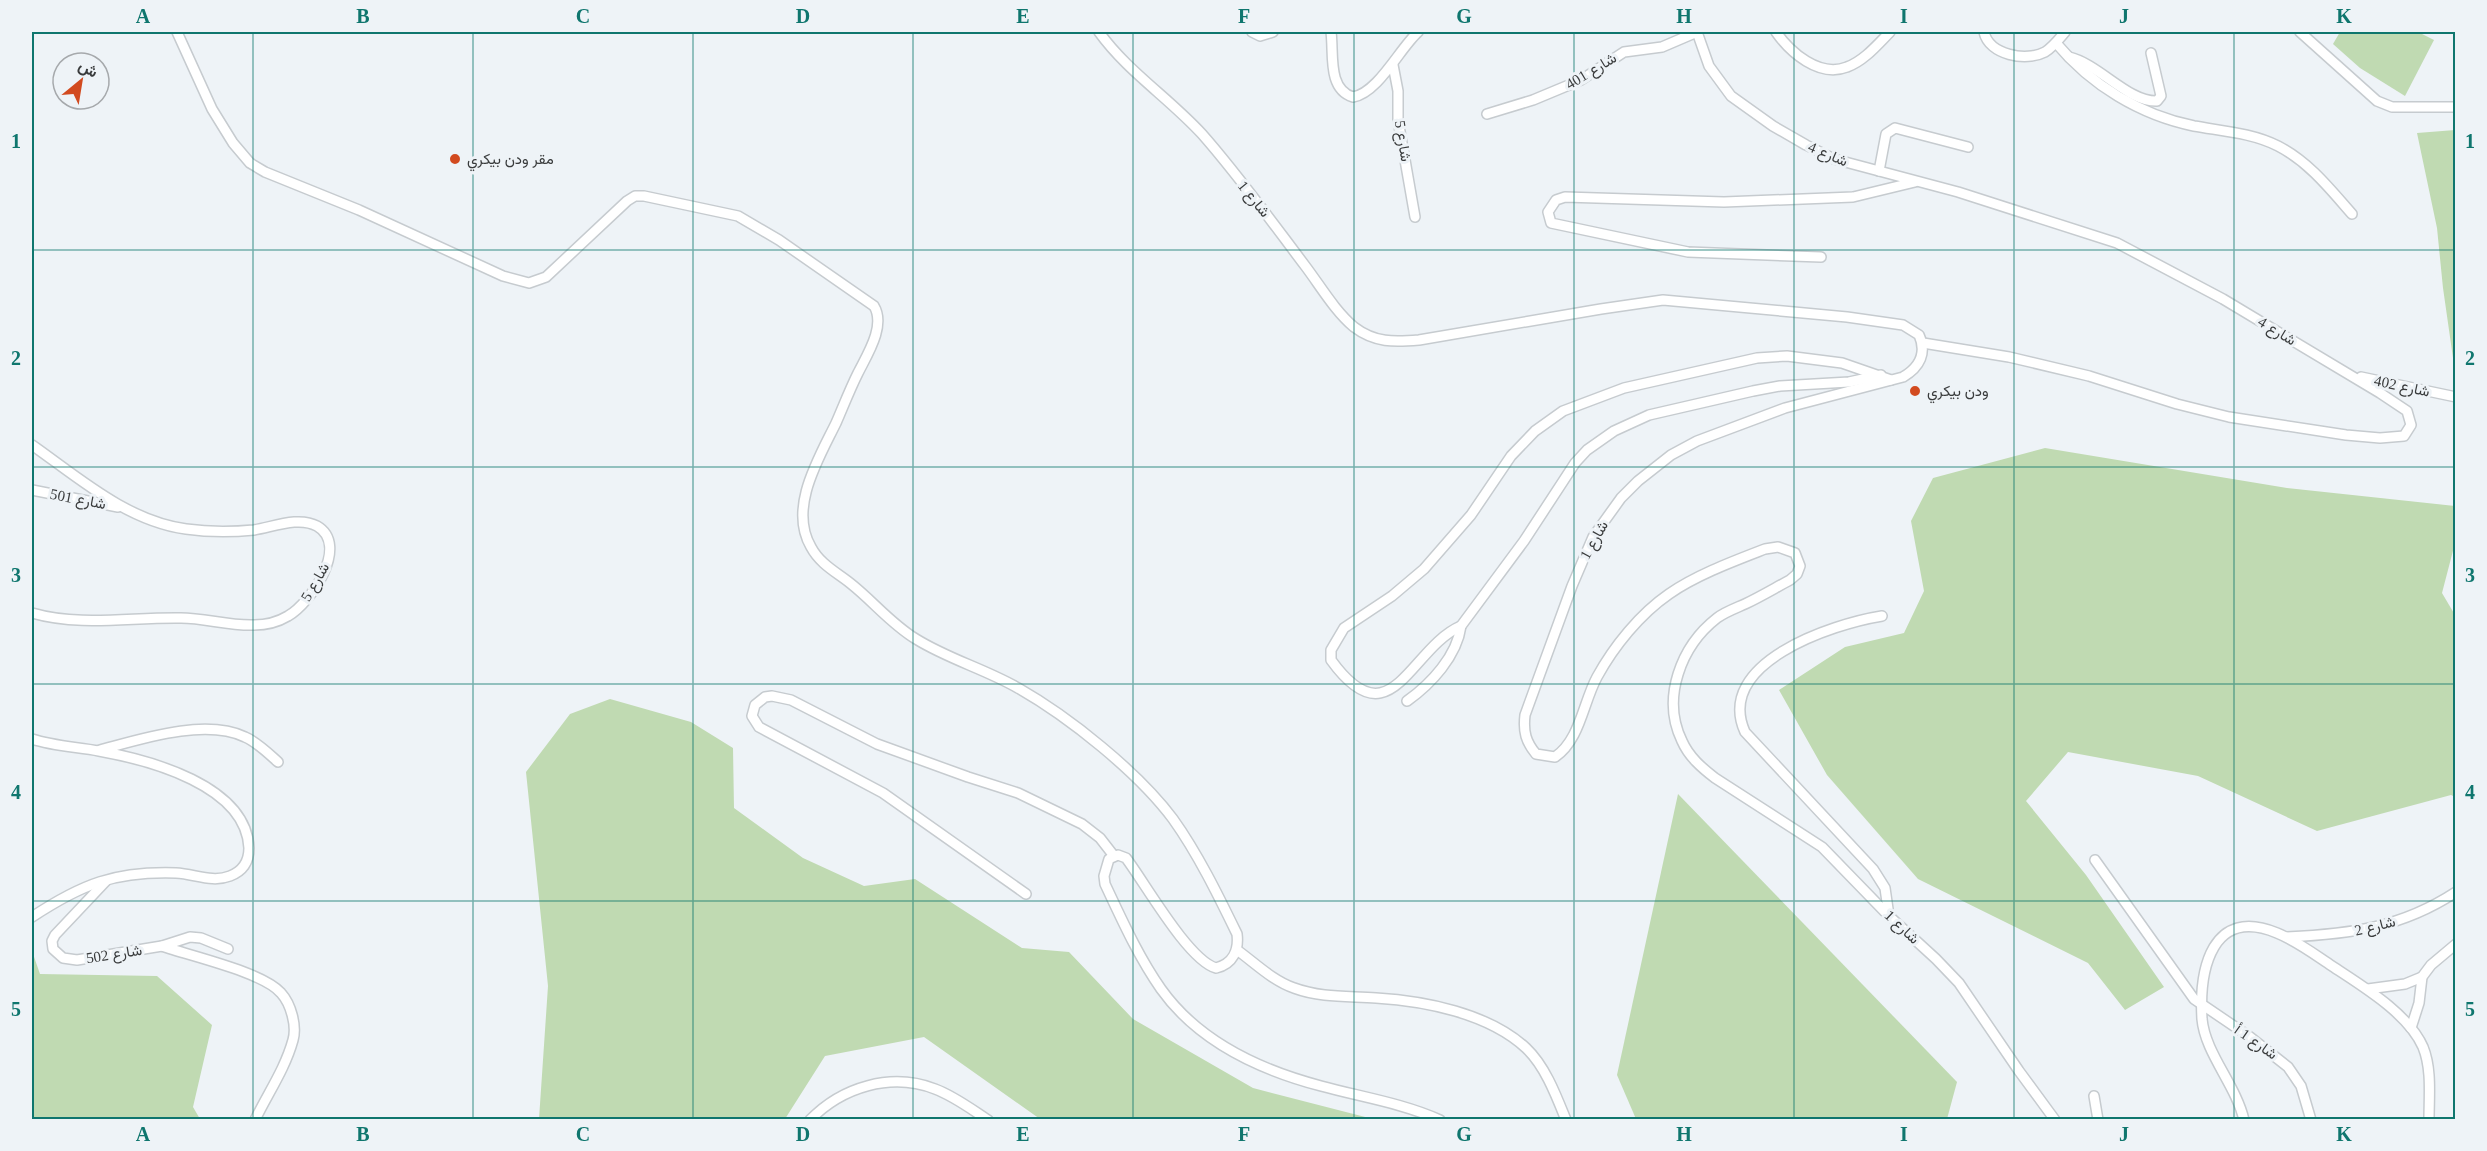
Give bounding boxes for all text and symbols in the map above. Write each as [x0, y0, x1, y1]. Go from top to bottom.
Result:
text: A [136, 5, 151, 27]
text: B [356, 5, 370, 27]
text: C [576, 5, 590, 27]
text: D [796, 5, 810, 27]
text: E [1016, 5, 1030, 27]
text: F [1238, 5, 1250, 27]
text: G [1456, 5, 1472, 27]
text: H [1676, 5, 1692, 27]
text: I [1900, 5, 1908, 27]
text: J [2119, 5, 2129, 27]
text: K [2336, 5, 2352, 27]
street label: شارع 401 [1563, 50, 1621, 95]
north arrow [51, 51, 111, 111]
text: ش [75, 56, 101, 81]
street label: شارع 5 [1389, 119, 1414, 163]
text: 1 [11, 130, 21, 152]
text: 1 [2465, 130, 2475, 152]
street label: شارع 4 [1805, 139, 1850, 172]
place label: مقر ودن بيكري [467, 151, 554, 172]
marker: مقر ودن بيكري [448, 152, 462, 166]
street label: شارع 1 [1232, 178, 1273, 222]
street label: شارع 4 [2254, 313, 2299, 351]
text: 2 [11, 347, 21, 369]
text: 2 [2465, 347, 2475, 369]
street label: شارع 402 [2372, 372, 2431, 403]
place label: ودن بيكري [1927, 383, 1989, 404]
marker: ودن بيكري [1908, 384, 1922, 398]
street label: شارع 501 [48, 486, 107, 515]
street label: شارع 1 [1577, 518, 1614, 563]
street label: شارع 5 [298, 560, 335, 605]
text: 3 [11, 564, 21, 586]
text: 3 [2465, 564, 2475, 586]
text: 4 [11, 781, 21, 803]
text: 4 [2465, 781, 2475, 803]
street label: شارع 1 [1879, 907, 1923, 949]
street label: شارع 2 [2353, 913, 2398, 942]
street label: شارع 502 [85, 942, 144, 969]
text: 5 [11, 998, 21, 1020]
text: 5 [2465, 998, 2475, 1020]
street label: شارع 1 أ [2230, 1021, 2281, 1065]
text: A [136, 1123, 151, 1145]
text: B [356, 1123, 370, 1145]
text: C [576, 1123, 590, 1145]
text: D [796, 1123, 810, 1145]
text: E [1016, 1123, 1030, 1145]
text: F [1238, 1123, 1250, 1145]
text: G [1456, 1123, 1472, 1145]
text: H [1676, 1123, 1692, 1145]
text: I [1900, 1123, 1908, 1145]
text: J [2119, 1123, 2129, 1145]
text: K [2336, 1123, 2352, 1145]

